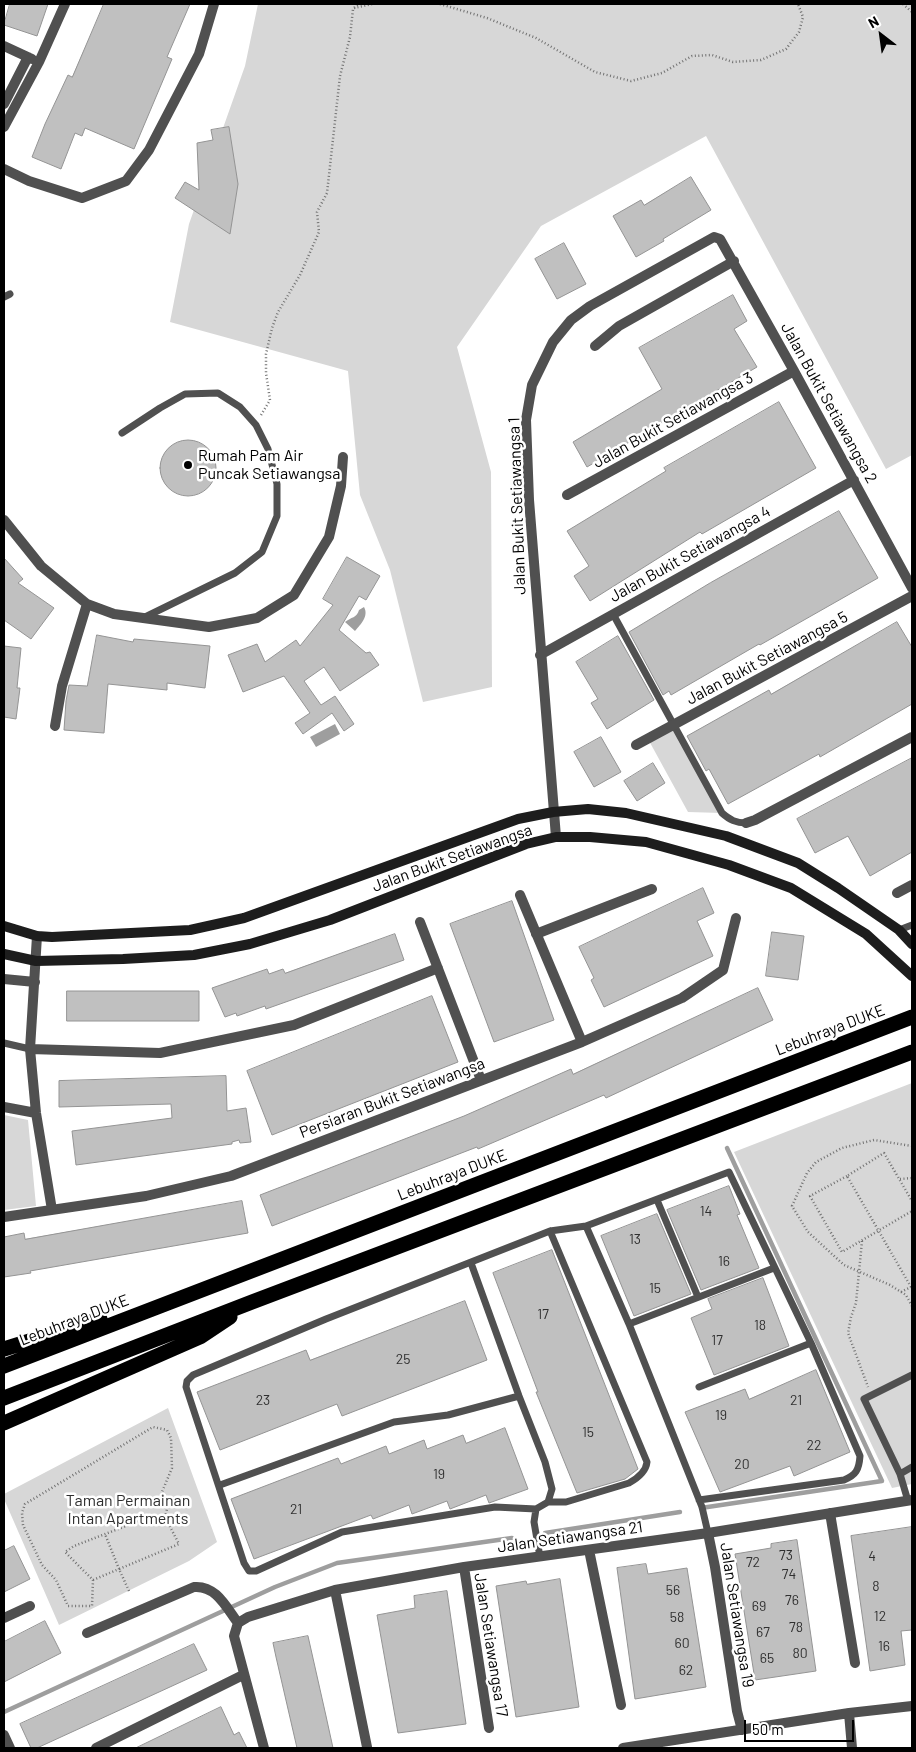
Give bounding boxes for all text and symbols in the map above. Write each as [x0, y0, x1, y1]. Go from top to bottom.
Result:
north arrow [856, 10, 906, 60]
text: N [865, 12, 882, 31]
street label: Jalan Bukit Setiawangsa 2 [777, 319, 881, 487]
street label: Jalan Bukit Setiawangsa 3 [590, 368, 756, 472]
street label: Jalan Bukit Setiawangsa 1 [504, 417, 530, 595]
place label: Rumah Pam Air Puncak Setiawangsa [198, 446, 340, 484]
marker: Rumah Pam Air Puncak Setiawangsa [182, 459, 194, 471]
street label: Jalan Bukit Setiawangsa 4 [606, 502, 774, 606]
street label: Jalan Bukit Setiawangsa 5 [683, 607, 851, 709]
street label: Jalan Bukit Setiawangsa [369, 820, 535, 896]
street label: Lebuhraya DUKE [773, 1000, 887, 1060]
street label: Persiaran Bukit Setiawangsa [297, 1054, 487, 1142]
street label: Lebuhraya DUKE [395, 1145, 509, 1205]
house number: 14 [700, 1203, 712, 1219]
house number: 13 [629, 1231, 641, 1247]
house number: 16 [718, 1253, 730, 1269]
house number: 15 [649, 1280, 661, 1296]
street label: Lebuhraya DUKE [17, 1290, 131, 1350]
house number: 17 [537, 1306, 549, 1322]
house number: 18 [754, 1317, 766, 1333]
house number: 17 [711, 1332, 723, 1348]
house number: 25 [396, 1351, 410, 1367]
house number: 23 [256, 1392, 270, 1408]
house number: 21 [790, 1392, 802, 1408]
house number: 19 [715, 1407, 727, 1423]
house number: 15 [582, 1424, 594, 1440]
house number: 22 [806, 1437, 822, 1453]
house number: 20 [734, 1456, 750, 1472]
house number: 19 [433, 1466, 445, 1482]
park label: Taman Permainan Intan Apartments [66, 1491, 190, 1529]
house number: 21 [290, 1501, 302, 1517]
street label: Jalan Setiawangsa 21 [496, 1517, 644, 1557]
street label: Jalan Setiawangsa 19 [716, 1541, 758, 1689]
house number: 73 [779, 1547, 793, 1563]
house number: 4 [868, 1548, 876, 1564]
house number: 72 [746, 1554, 760, 1570]
house number: 74 [782, 1566, 796, 1582]
street label: Jalan Setiawangsa 17 [470, 1572, 512, 1718]
house number: 8 [872, 1578, 880, 1594]
house number: 56 [666, 1582, 680, 1598]
house number: 76 [785, 1592, 799, 1608]
house number: 69 [752, 1598, 766, 1614]
house number: 12 [874, 1608, 886, 1624]
house number: 58 [670, 1609, 684, 1625]
house number: 78 [789, 1619, 803, 1635]
house number: 67 [756, 1624, 770, 1640]
house number: 60 [674, 1635, 690, 1651]
house number: 16 [878, 1638, 890, 1654]
house number: 80 [792, 1645, 808, 1661]
house number: 65 [760, 1650, 774, 1666]
house number: 62 [679, 1662, 693, 1678]
scale bar [746, 1710, 856, 1742]
text: 50 m [752, 1720, 784, 1738]

